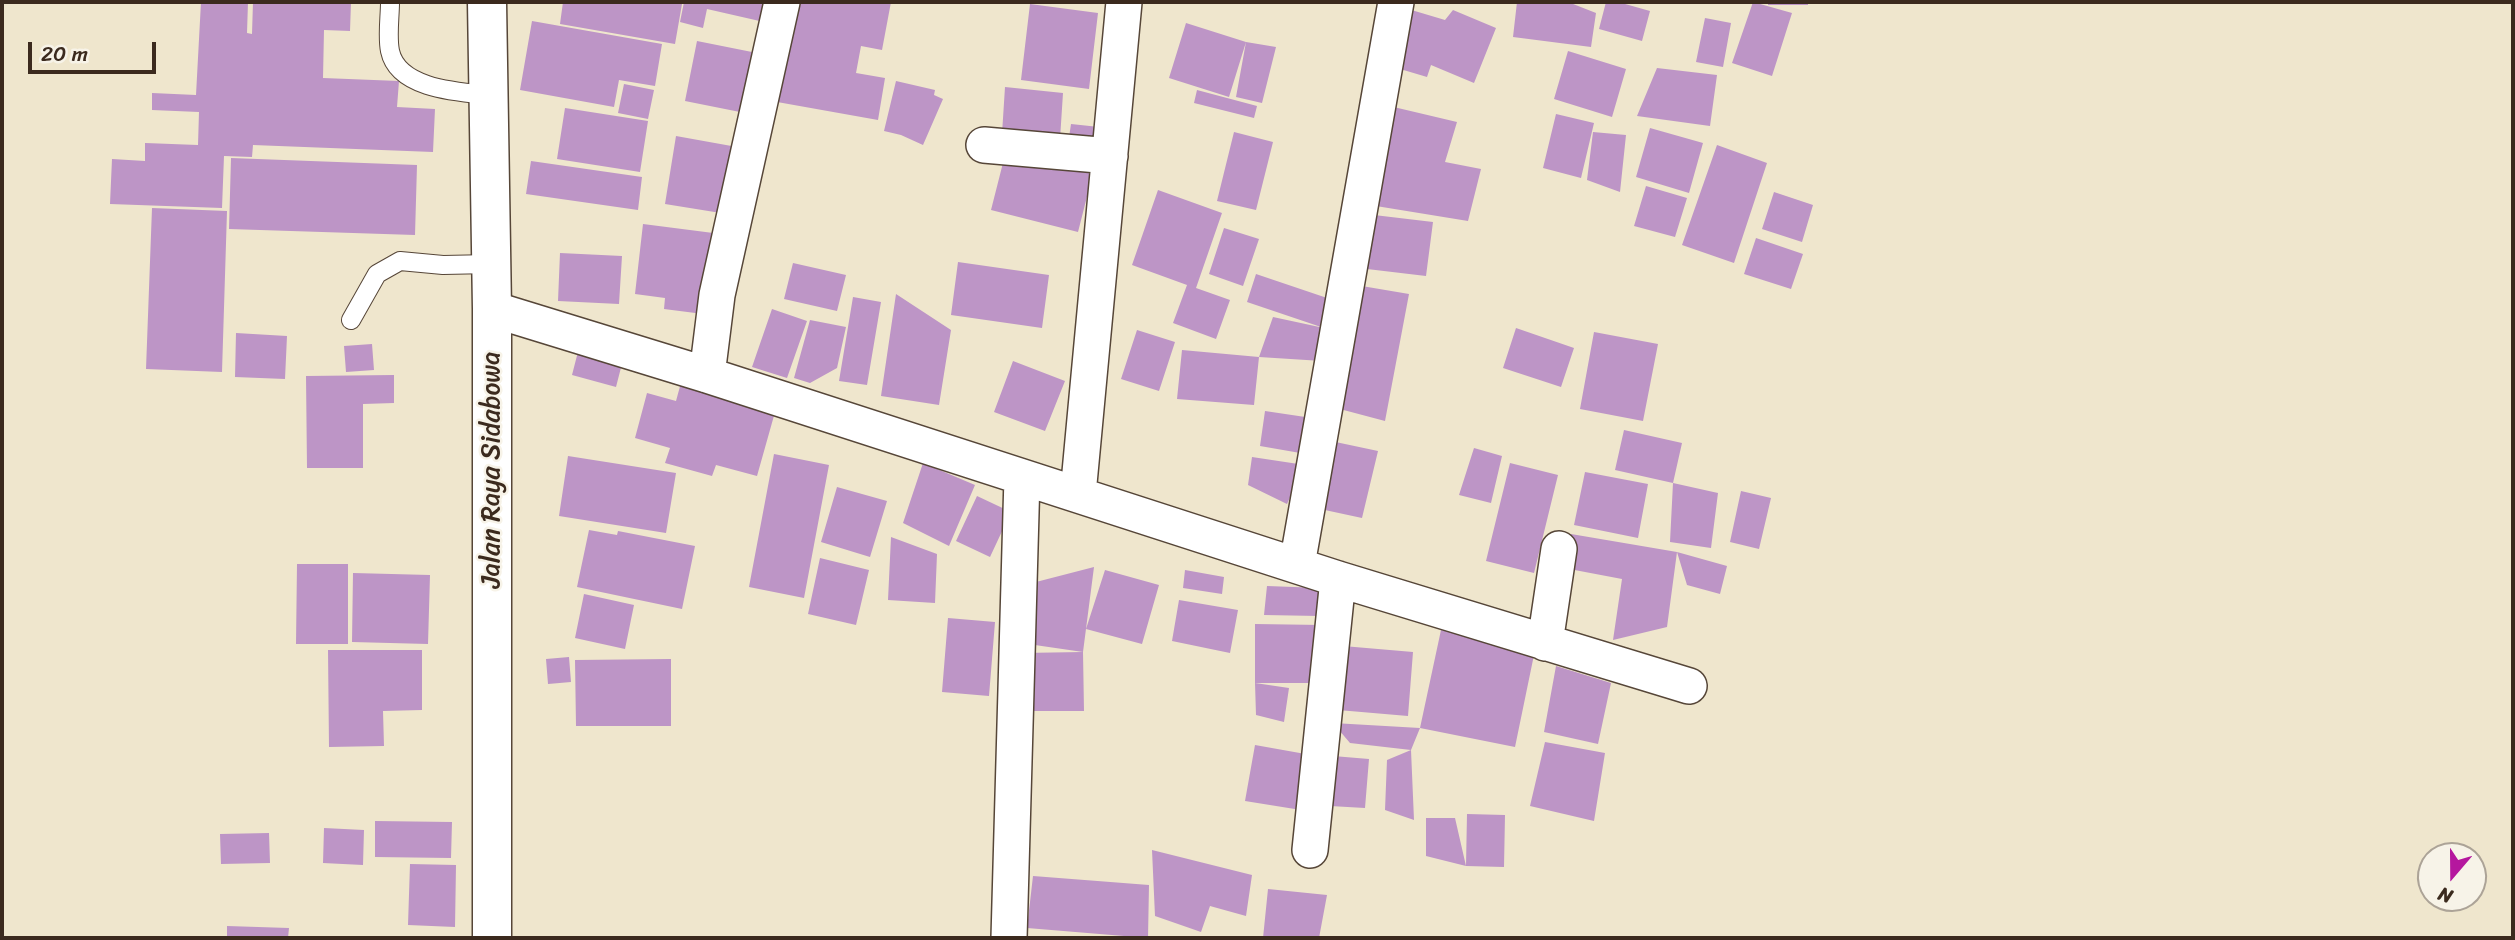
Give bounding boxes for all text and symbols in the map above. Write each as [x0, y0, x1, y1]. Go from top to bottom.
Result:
scale bar [32, 28, 159, 72]
text: 20 m [41, 35, 88, 73]
street label: Jalan Raya Sidabowa [476, 352, 508, 588]
north arrow [2417, 842, 2487, 912]
text: N [2434, 878, 2457, 913]

